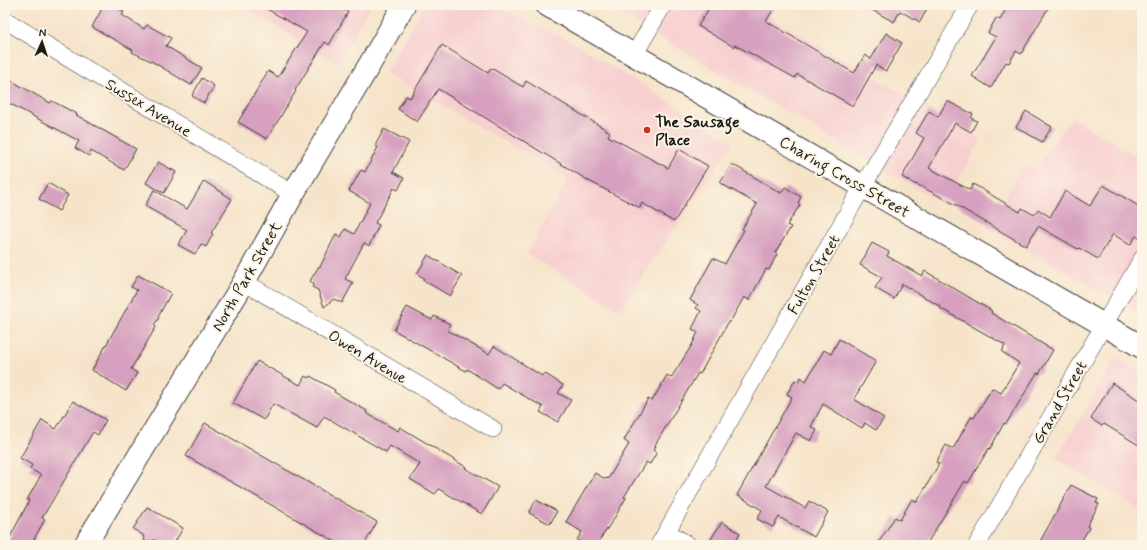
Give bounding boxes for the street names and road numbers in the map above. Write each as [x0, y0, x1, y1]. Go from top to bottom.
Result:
street label: Sussex Avenue [101, 74, 195, 142]
street label: Charing Cross Street [775, 131, 914, 224]
street label: North Park Street [207, 218, 288, 335]
street label: Fulton Street [783, 231, 846, 318]
street label: Owen Avenue [324, 325, 411, 389]
street label: Grand Street [1028, 357, 1093, 448]

